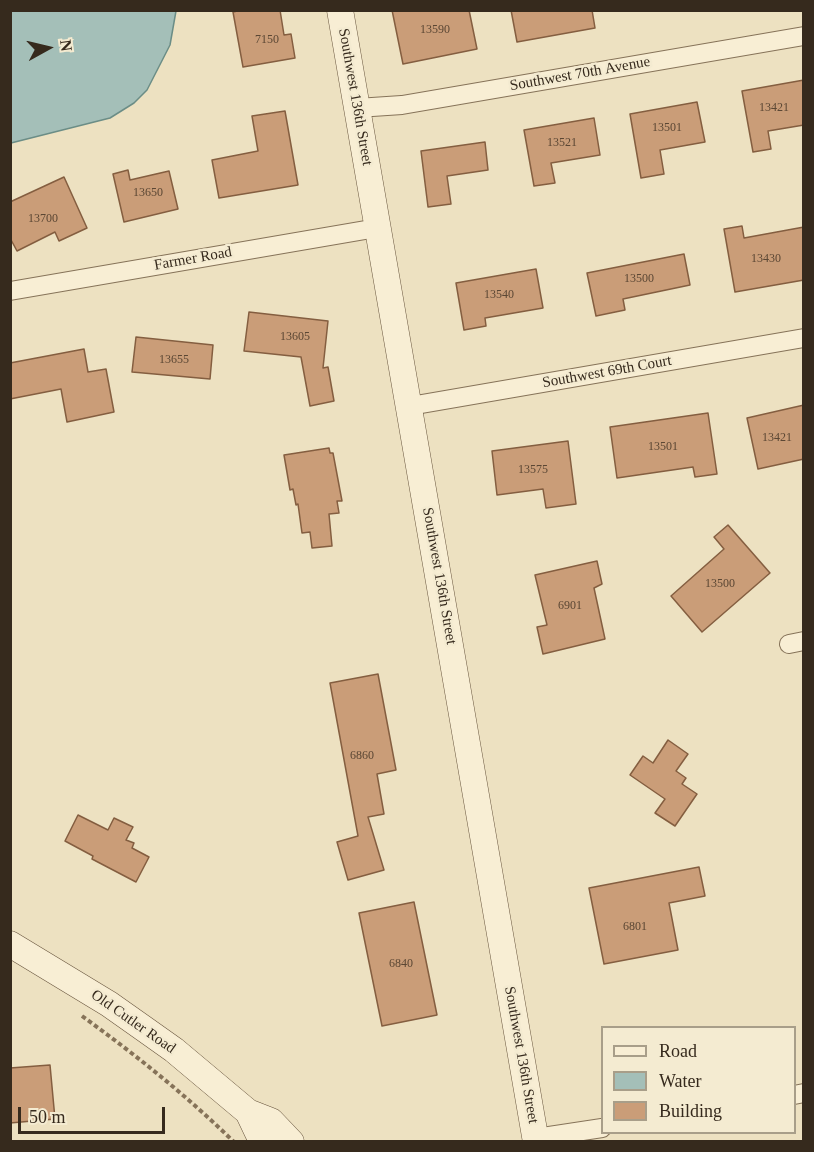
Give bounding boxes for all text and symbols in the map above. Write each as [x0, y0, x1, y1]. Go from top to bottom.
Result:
north arrow [18, 18, 78, 78]
house number: 13590 [420, 23, 450, 37]
street label: Southwest 136th Street [334, 27, 376, 167]
house number: 7150 [255, 33, 279, 47]
text: N [57, 39, 76, 52]
street label: Southwest 70th Avenue [508, 53, 652, 95]
house number: 13421 [759, 101, 789, 115]
house number: 13501 [652, 121, 682, 135]
house number: 13521 [547, 136, 577, 150]
house number: 13650 [133, 186, 163, 200]
house number: 13700 [28, 212, 58, 226]
street label: Farmer Road [153, 243, 233, 275]
house number: 13430 [751, 252, 781, 266]
house number: 13500 [624, 272, 654, 286]
house number: 13540 [484, 288, 514, 302]
house number: 13605 [280, 330, 310, 344]
street label: Southwest 69th Court [541, 352, 673, 392]
house number: 13655 [159, 353, 189, 367]
house number: 13421 [762, 431, 792, 445]
house number: 13501 [648, 440, 678, 454]
house number: 13575 [518, 463, 548, 477]
street label: Southwest 136th Street [418, 506, 460, 646]
house number: 13500 [705, 577, 735, 591]
house number: 6901 [558, 599, 582, 613]
house number: 6860 [350, 749, 374, 763]
house number: 6801 [623, 920, 647, 934]
house number: 6840 [389, 957, 413, 971]
street label: Southwest 136th Street [500, 985, 542, 1125]
street label: Old Cutler Road [87, 986, 179, 1058]
legend [601, 1026, 796, 1134]
text: Road [659, 1041, 697, 1061]
text: Water [659, 1071, 702, 1091]
scale bar [21, 1095, 168, 1133]
text: Building [659, 1101, 722, 1121]
text: 50 m [29, 1107, 66, 1127]

